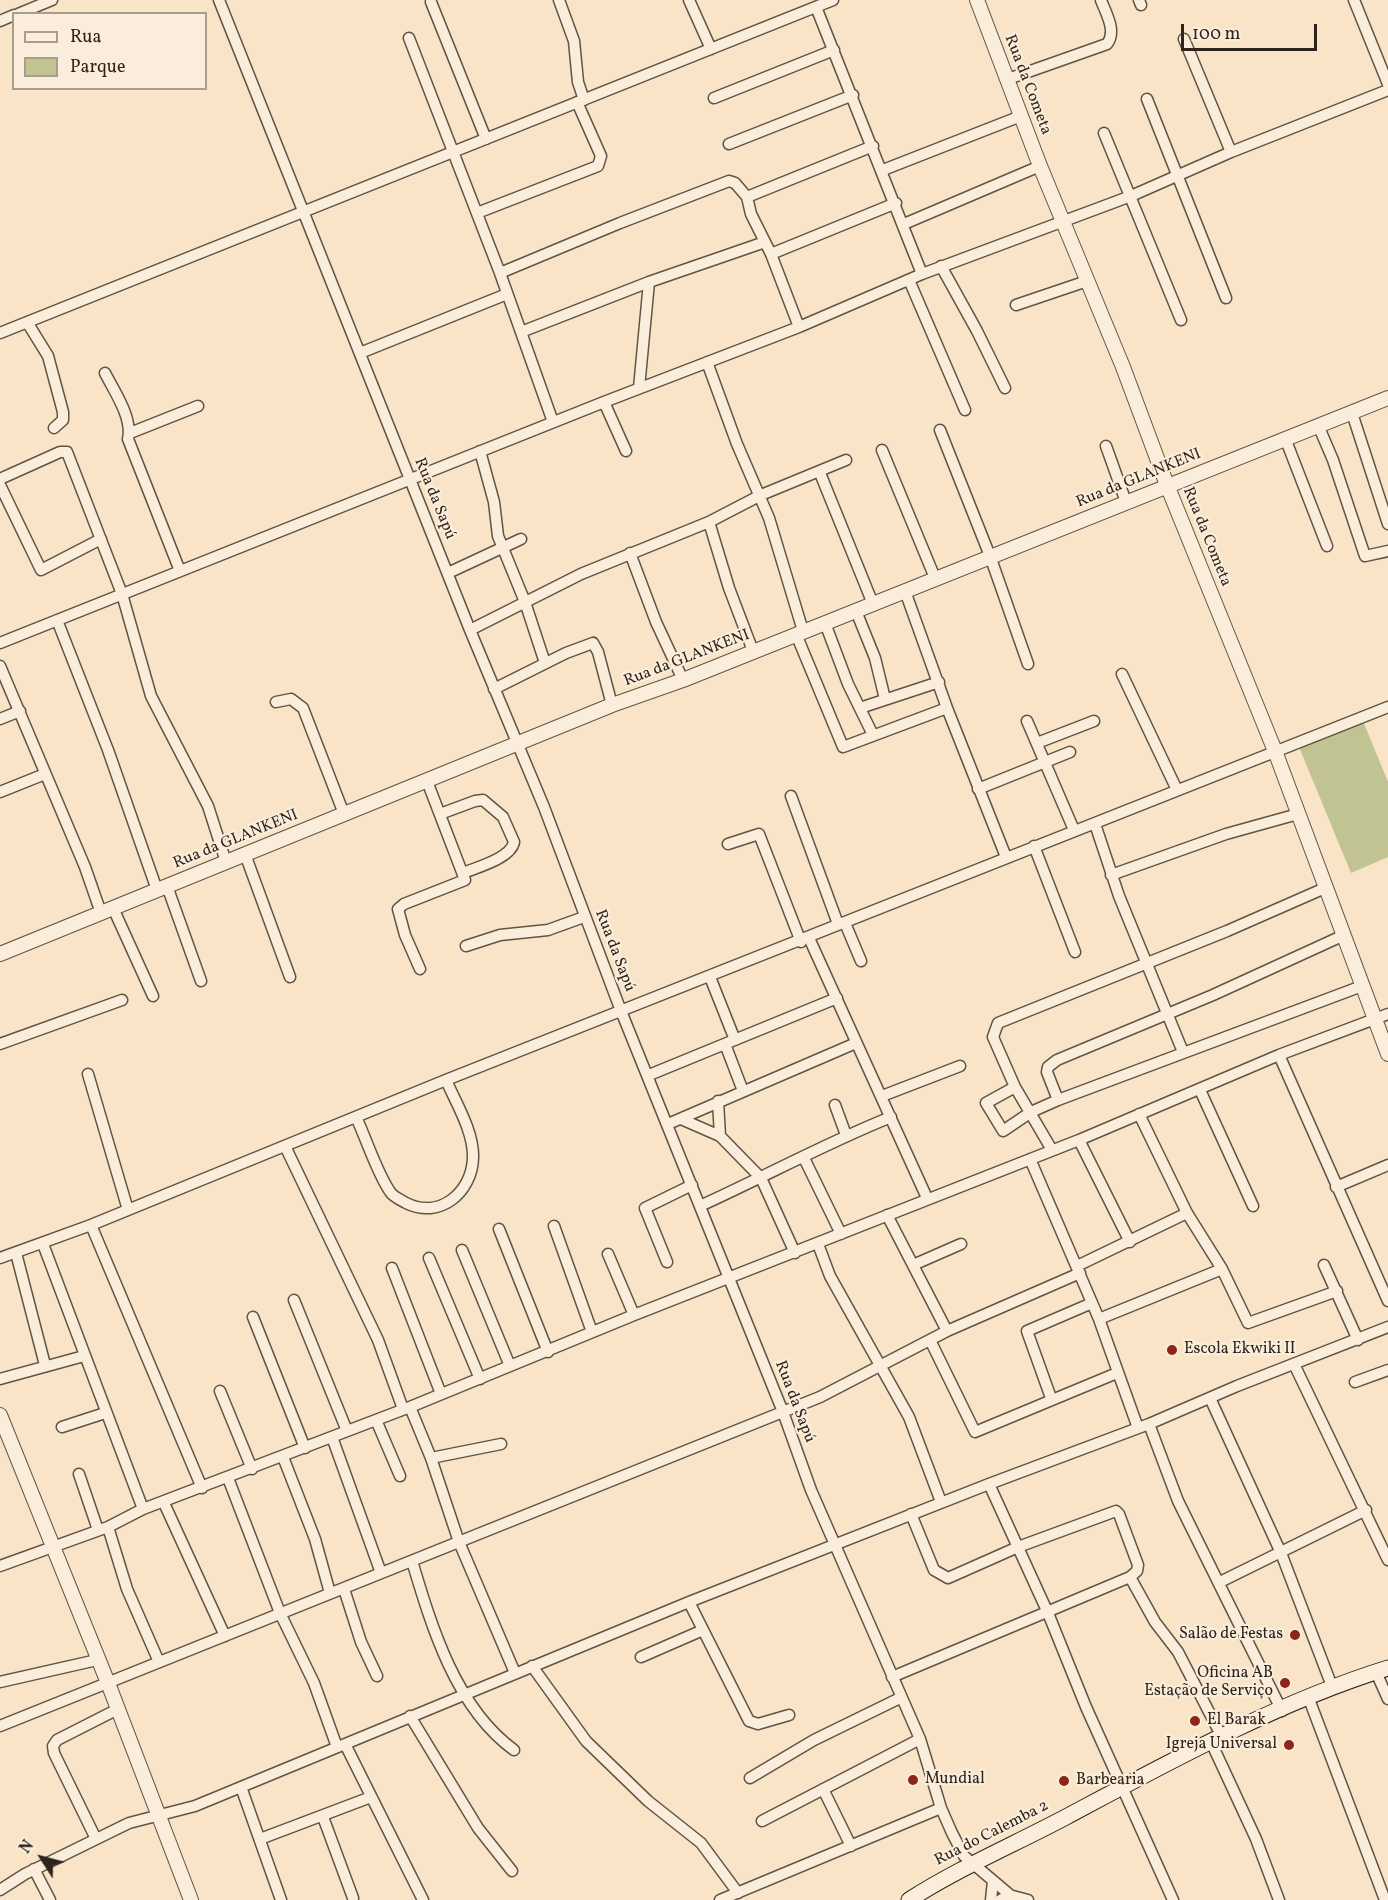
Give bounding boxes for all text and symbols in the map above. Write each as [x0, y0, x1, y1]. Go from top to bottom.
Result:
legend [12, 12, 207, 90]
scale bar [1184, 12, 1320, 50]
text: 100 m [1192, 22, 1241, 47]
text: Rua [70, 25, 101, 50]
street label: Rua da Cometa [999, 32, 1055, 138]
text: Parque [70, 55, 125, 80]
street label: Rua da GLANKENI [1074, 445, 1204, 513]
street label: Rua da Sapú [409, 455, 459, 543]
street label: Rua da Cometa [1177, 484, 1235, 590]
street label: Rua da GLANKENI [621, 626, 753, 692]
street label: Rua da GLANKENI [171, 806, 301, 874]
street label: Rua da Sapú [590, 907, 638, 995]
place label: Escola Ekwiki II [1184, 1340, 1296, 1360]
marker: Escola Ekwiki II [1165, 1343, 1179, 1357]
street label: Rua da Sapú [770, 1358, 818, 1446]
place label: Salão de Festas [1179, 1625, 1283, 1645]
marker: Salão de Festas [1288, 1628, 1302, 1642]
place label: Oficina AB Estação de Serviço [1144, 1664, 1273, 1702]
marker: Oficina AB Estação de Serviço [1278, 1676, 1292, 1690]
place label: El Barak [1207, 1711, 1266, 1731]
marker: El Barak [1188, 1714, 1202, 1728]
place label: Igreja Universal [1166, 1735, 1277, 1755]
marker: Igreja Universal [1282, 1738, 1296, 1752]
place label: Mundial [925, 1770, 985, 1790]
place label: Barbearia [1076, 1771, 1144, 1791]
marker: Mundial [906, 1773, 920, 1787]
marker: Barbearia [1057, 1774, 1071, 1788]
street label: Rua do Calemba 2 [932, 1797, 1052, 1871]
north arrow [12, 1828, 72, 1888]
text: N [15, 1836, 40, 1859]

